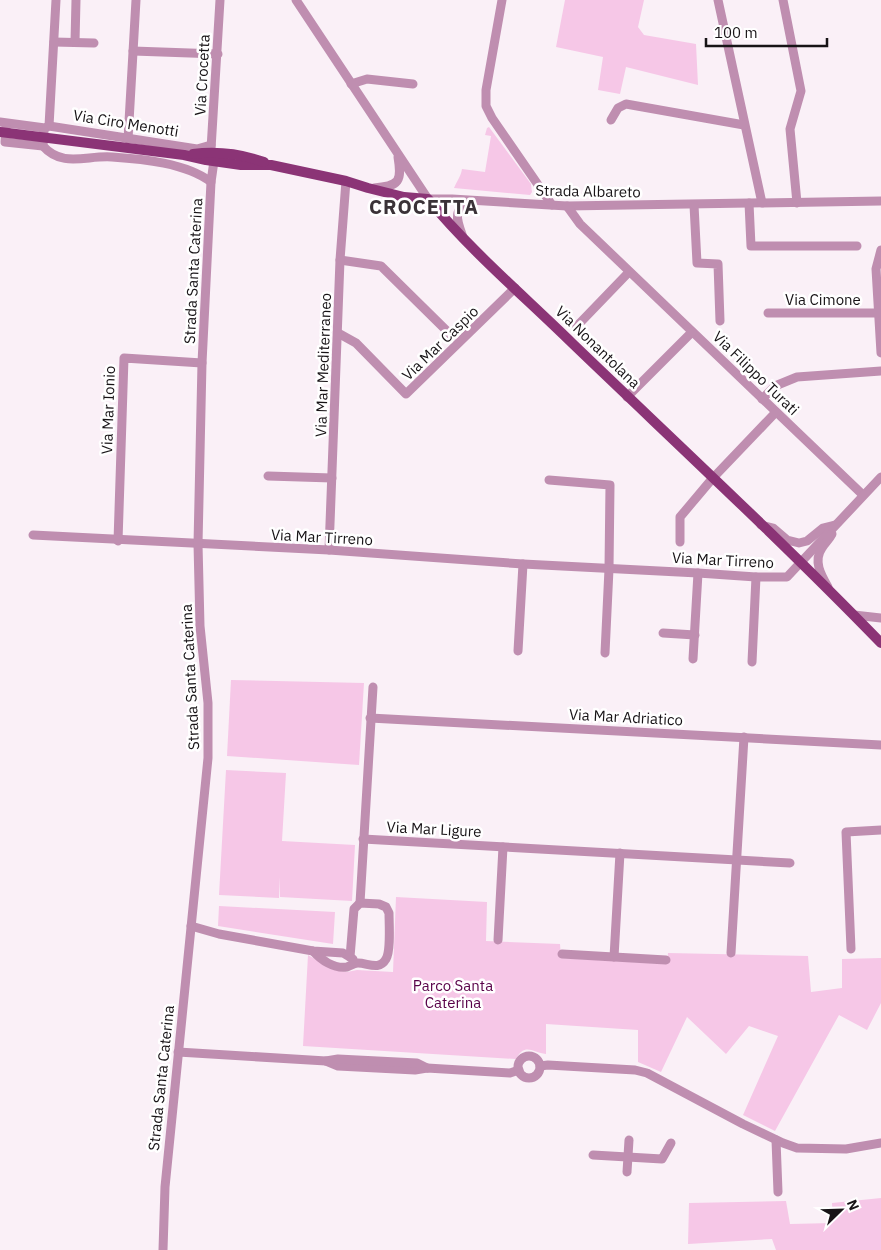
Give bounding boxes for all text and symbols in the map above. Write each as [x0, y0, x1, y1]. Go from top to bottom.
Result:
scale bar [706, 15, 827, 47]
text: 100 m [714, 23, 758, 42]
street label: Via Crocetta [190, 34, 214, 116]
street label: Via Ciro Menotti [72, 105, 180, 141]
street label: Strada Albareto [535, 181, 641, 201]
district label: CROCETTA [369, 193, 479, 220]
street label: Strada Santa Caterina [180, 197, 206, 345]
street label: Via Cimone [785, 290, 861, 309]
street label: Via Mar Mediterraneo [311, 293, 335, 437]
street label: Via Mar Caspio [398, 302, 482, 384]
street label: Via Nonantolana [552, 302, 644, 392]
street label: Via Filippo Turati [709, 327, 803, 419]
street label: Via Mar Ionio [97, 365, 119, 455]
street label: Via Mar Tirreno [271, 525, 373, 549]
street label: Via Mar Tirreno [672, 548, 774, 572]
street label: Strada Santa Caterina [177, 603, 203, 751]
street label: Via Mar Adriatico [569, 705, 683, 729]
street label: Via Mar Ligure [386, 817, 482, 841]
park label: Parco Santa Caterina [413, 976, 493, 1012]
street label: Strada Santa Caterina [144, 1004, 178, 1152]
north arrow [816, 1185, 866, 1235]
text: N [843, 1197, 863, 1213]

